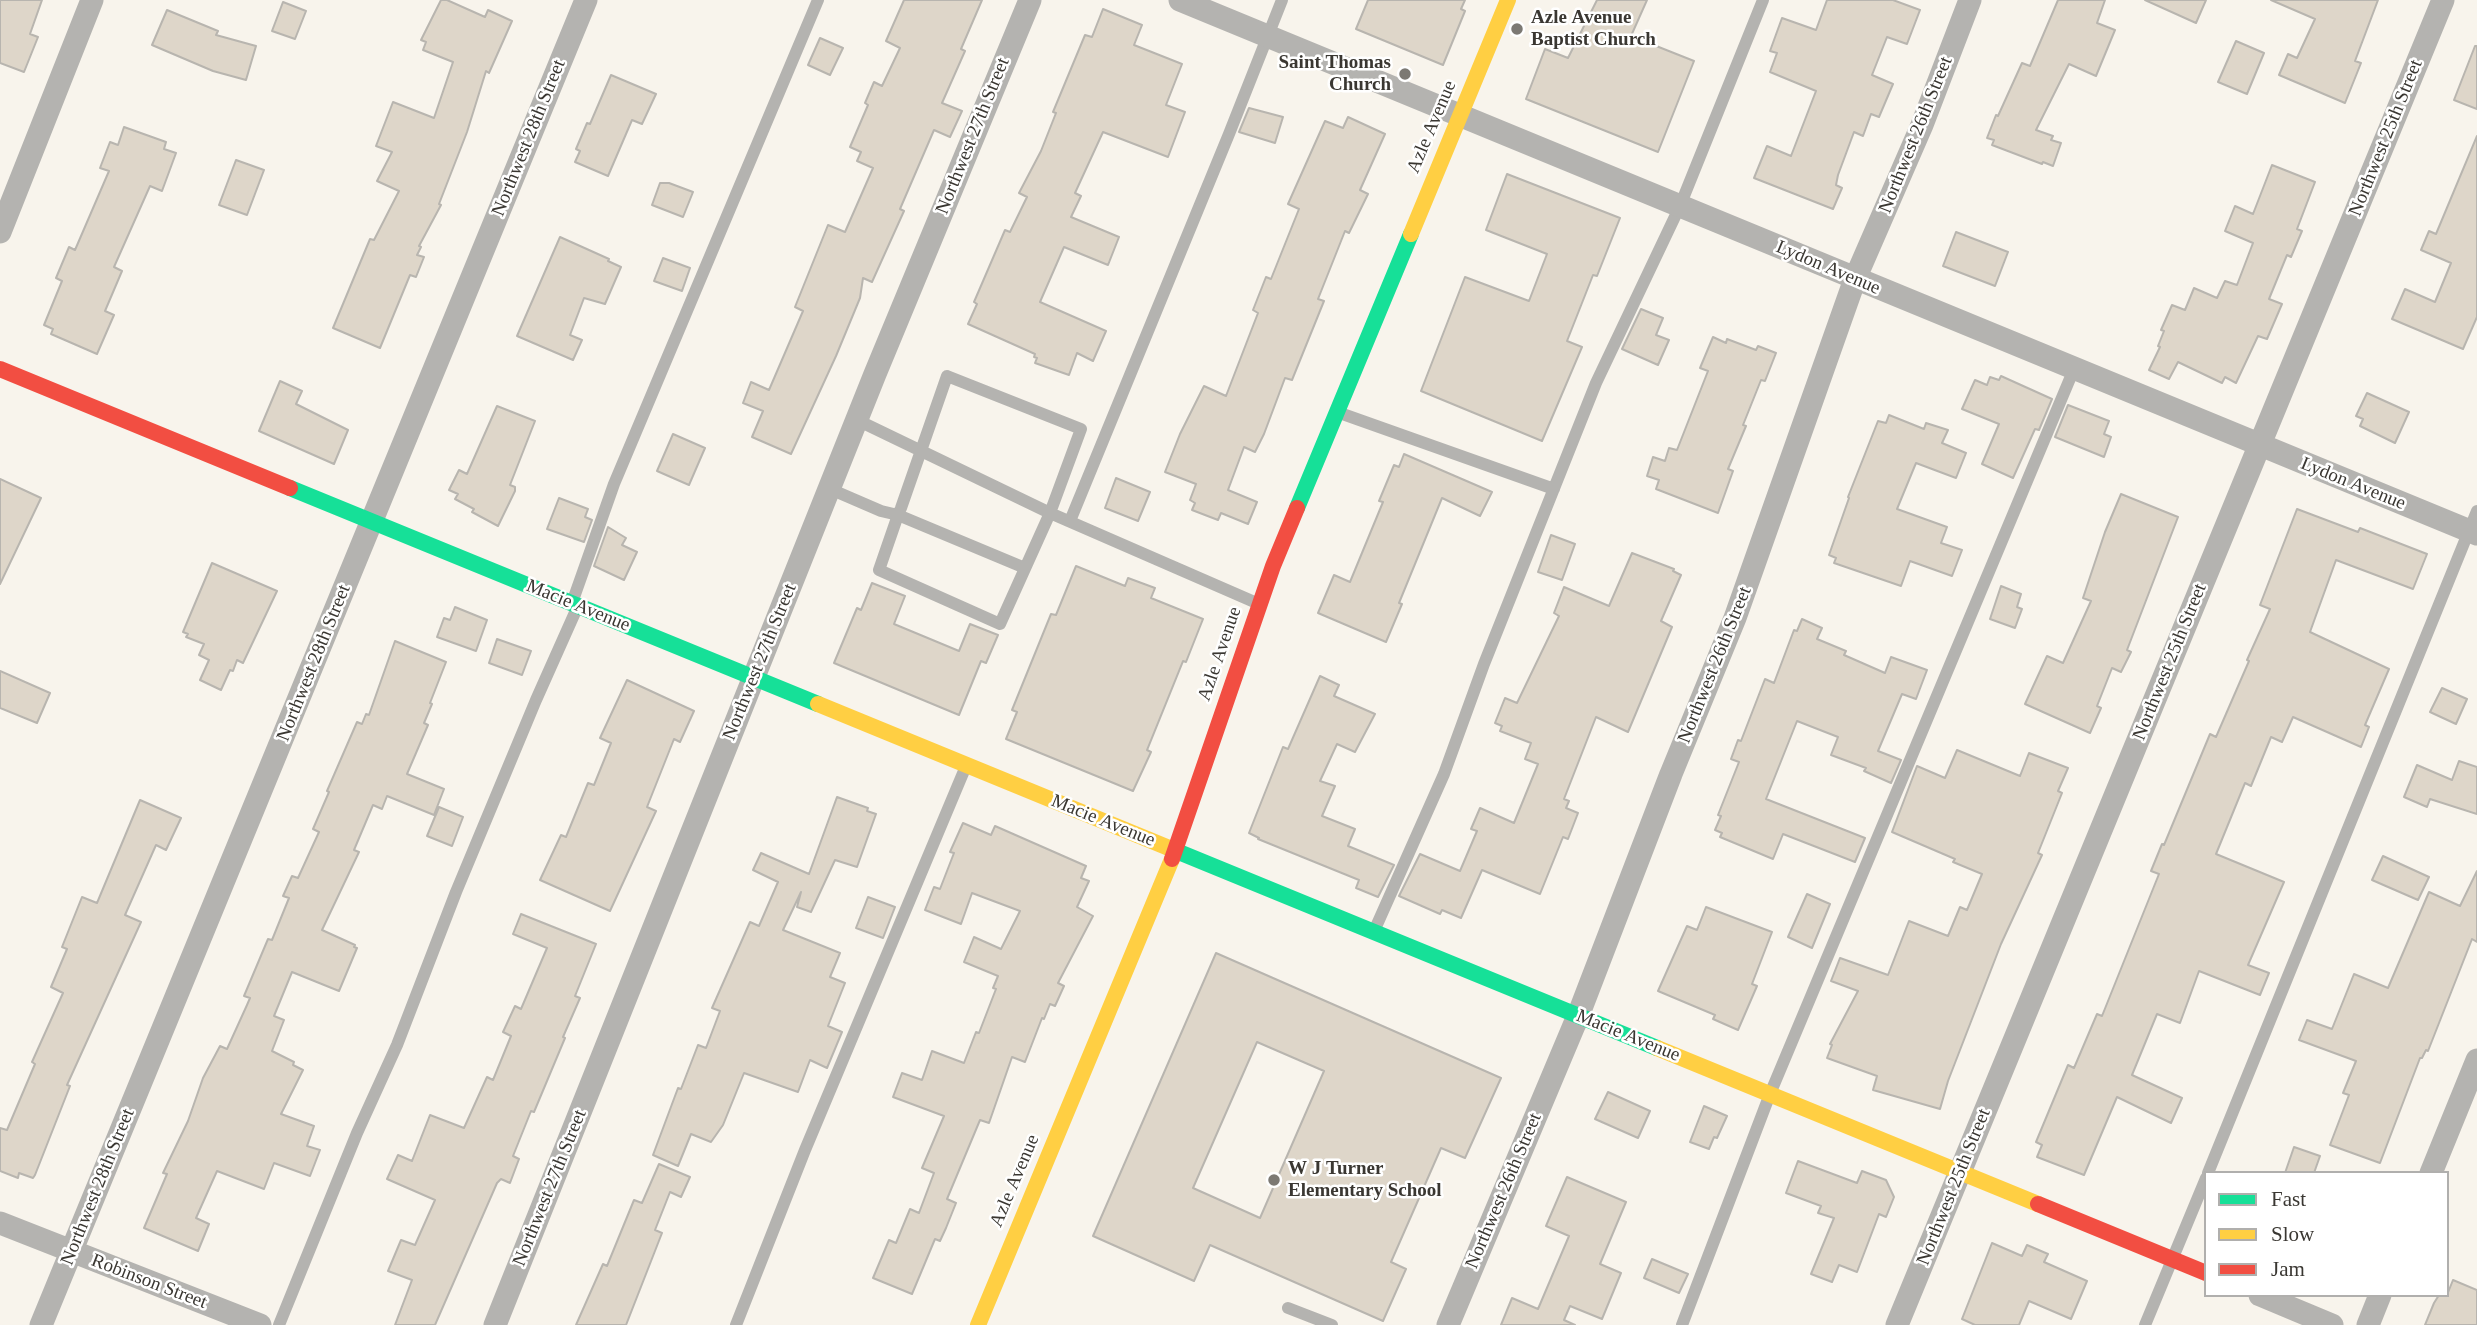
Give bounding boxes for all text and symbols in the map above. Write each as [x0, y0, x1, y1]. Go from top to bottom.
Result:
place label: Azle Avenue Baptist Church [1531, 7, 1656, 51]
marker: Azle Avenue Baptist Church [1509, 21, 1525, 37]
place label: Saint Thomas Church [1279, 52, 1391, 96]
street label: Northwest 26th Street [1874, 53, 1958, 217]
street label: Northwest 27th Street [931, 54, 1015, 218]
street label: Northwest 28th Street [487, 56, 571, 220]
street label: Northwest 25th Street [2344, 56, 2428, 220]
marker: Saint Thomas Church [1397, 66, 1413, 82]
street label: Azle Avenue [1402, 77, 1462, 177]
street label: Lydon Avenue [1772, 236, 1884, 300]
street label: Lydon Avenue [2297, 453, 2409, 515]
street label: Macie Avenue [523, 575, 633, 637]
street label: Northwest 27th Street [718, 580, 802, 744]
street label: Northwest 25th Street [2128, 580, 2212, 744]
street label: Northwest 28th Street [272, 581, 356, 745]
street label: Northwest 26th Street [1673, 583, 1757, 747]
street label: Azle Avenue [1193, 604, 1247, 704]
street label: Macie Avenue [1048, 790, 1158, 852]
street label: Macie Avenue [1573, 1005, 1683, 1067]
street label: Northwest 28th Street [56, 1105, 140, 1269]
street label: Northwest 25th Street [1912, 1105, 1996, 1269]
street label: Northwest 27th Street [508, 1106, 592, 1270]
street label: Northwest 26th Street [1461, 1110, 1547, 1272]
street label: Azle Avenue [985, 1131, 1045, 1231]
place label: W J Turner Elementary School [1288, 1158, 1442, 1202]
legend [2204, 1171, 2449, 1297]
marker: W J Turner Elementary School [1266, 1172, 1282, 1188]
text: Fast [2271, 1187, 2306, 1211]
text: Slow [2271, 1222, 2314, 1246]
street label: Robinson Street [88, 1250, 210, 1314]
text: Jam [2271, 1257, 2305, 1281]

